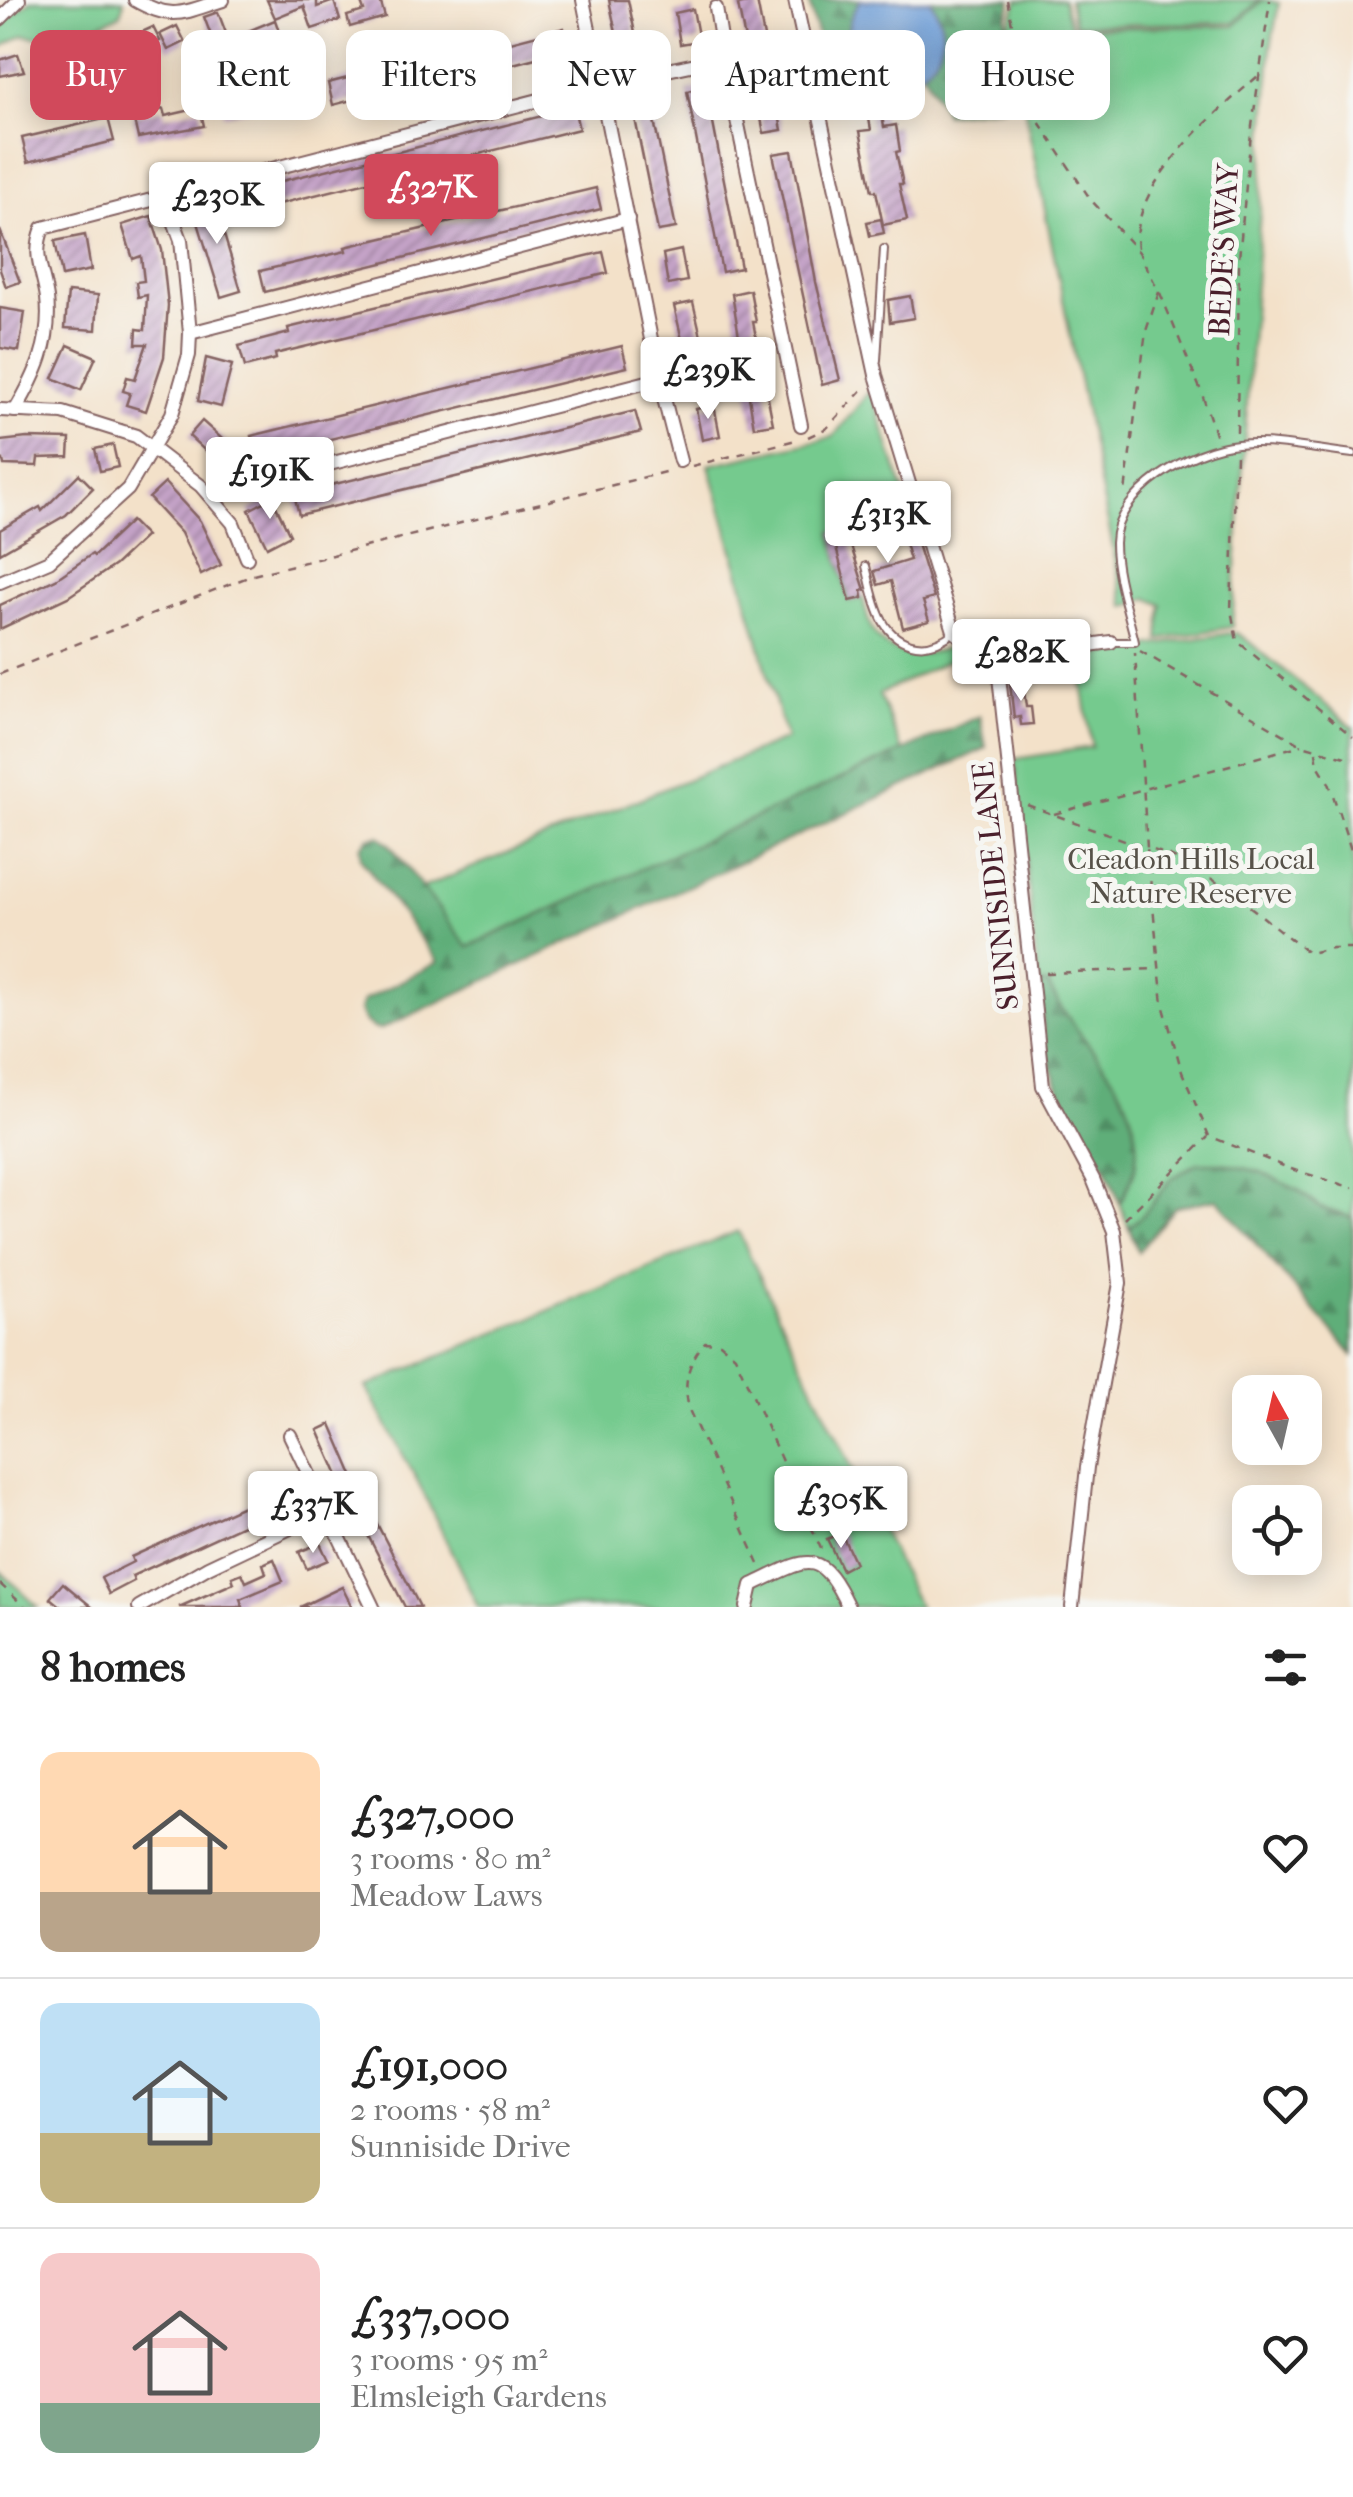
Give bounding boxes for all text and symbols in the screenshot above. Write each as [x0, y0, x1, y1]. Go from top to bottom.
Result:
chip: Buy [30, 30, 161, 120]
chip: Rent [181, 30, 326, 120]
chip: Filters [346, 30, 512, 120]
chip: New [532, 30, 671, 120]
chip: Apartment [691, 30, 925, 120]
chip: House [945, 30, 1110, 120]
pin: £327K [361, 154, 501, 239]
street label: BEDE'S WAY [1202, 161, 1246, 337]
pin: £230K [147, 162, 287, 247]
text: £327K [386, 168, 476, 205]
text: £230K [171, 176, 263, 213]
pin: £239K [638, 337, 778, 422]
text: £239K [663, 351, 753, 388]
pin: £191K [200, 437, 340, 522]
text: £191K [228, 451, 312, 488]
pin: £313K [818, 481, 958, 566]
text: £313K [847, 495, 929, 532]
pin: £282K [951, 619, 1091, 704]
text: £282K [974, 633, 1068, 670]
street label: SUNNISIDE LANE [966, 760, 1026, 1012]
park label: Cleadon Hills Local Nature Reserve [1067, 842, 1315, 911]
north arrow [1232, 1375, 1322, 1465]
map controls [1232, 1375, 1322, 1575]
pin: £305K [771, 1466, 911, 1551]
pin: £337K [243, 1471, 383, 1556]
text: £305K [796, 1480, 886, 1517]
text: £337K [270, 1485, 356, 1522]
button: locate [1232, 1485, 1322, 1575]
icon: filters [1258, 1640, 1313, 1695]
text: 8 homes [40, 1643, 186, 1692]
text: £327,000 [350, 1791, 515, 1840]
icon: home [120, 1792, 240, 1912]
icon: heart [1258, 1825, 1313, 1880]
text: 3 rooms · 80 m² [350, 1840, 551, 1877]
text: Meadow Laws [350, 1877, 542, 1914]
text: £191,000 [350, 2042, 508, 2091]
icon: home [120, 2043, 240, 2163]
icon: heart [1258, 2076, 1313, 2131]
text: 2 rooms · 58 m² [350, 2091, 550, 2128]
text: Sunniside Drive [350, 2128, 570, 2165]
text: £337,000 [350, 2292, 510, 2341]
icon: home [120, 2293, 240, 2413]
icon: heart [1258, 2326, 1313, 2381]
text: 3 rooms · 95 m² [350, 2341, 547, 2378]
text: Elmsleigh Gardens [350, 2378, 607, 2415]

